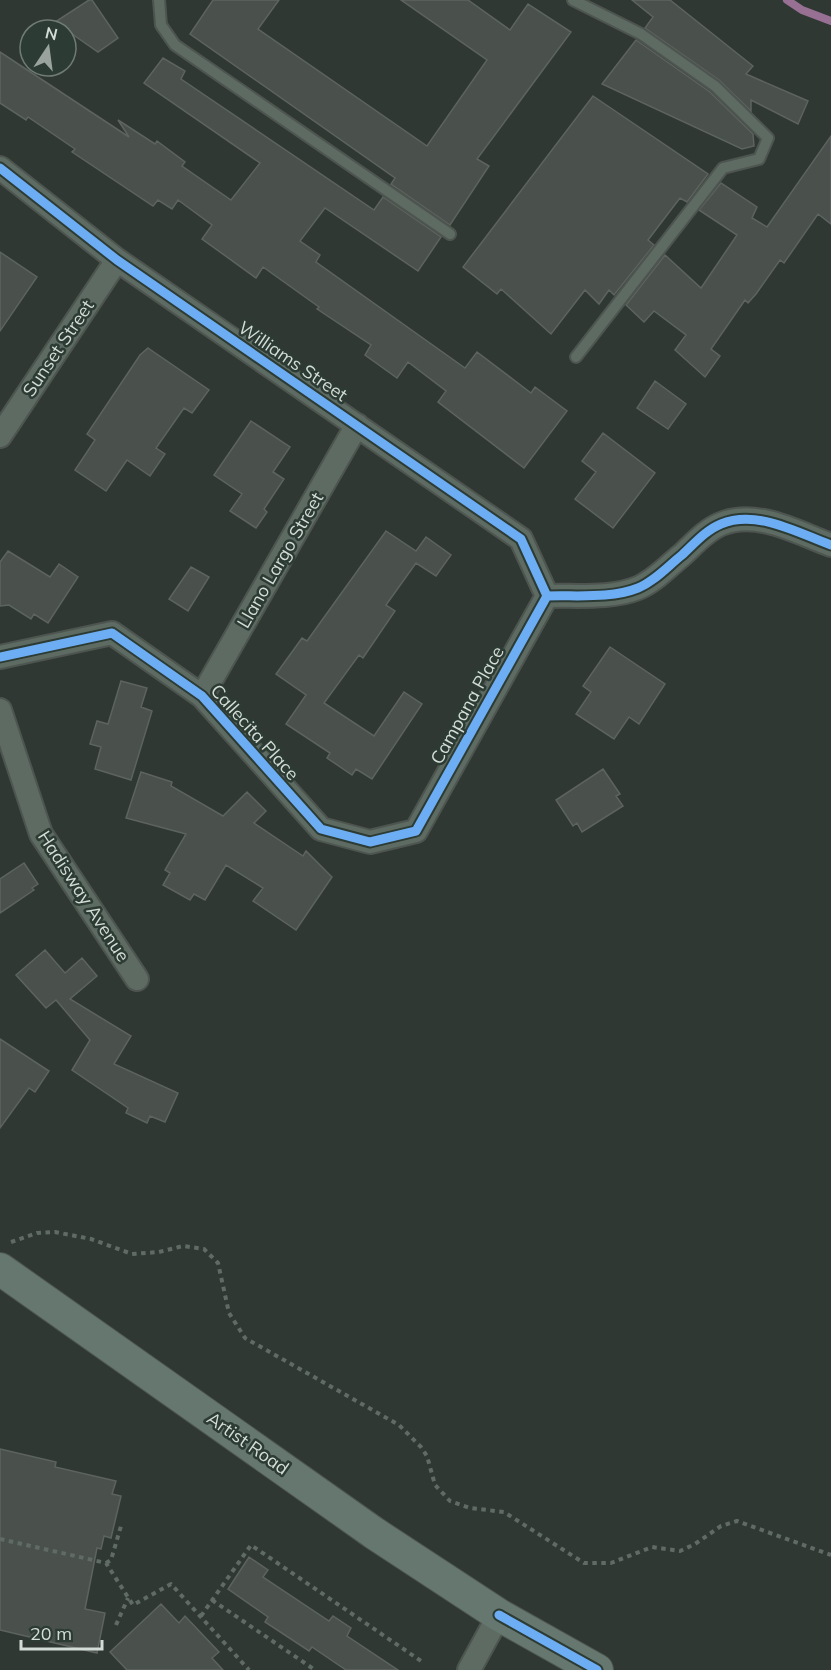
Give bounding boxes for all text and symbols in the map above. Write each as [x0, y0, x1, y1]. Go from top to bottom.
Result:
north arrow [18, 18, 78, 78]
text: N [43, 22, 60, 44]
street label: Sunset Street [17, 295, 99, 401]
street label: Williams Street [234, 316, 352, 406]
street label: Llano Largo Street [232, 488, 328, 632]
street label: Campana Place [425, 642, 509, 768]
street label: Callecita Place [206, 679, 304, 785]
street label: Hadisway Avenue [33, 826, 135, 966]
street label: Artist Road [203, 1406, 293, 1480]
scale bar [21, 1613, 102, 1651]
text: 20 m [30, 1622, 72, 1645]

